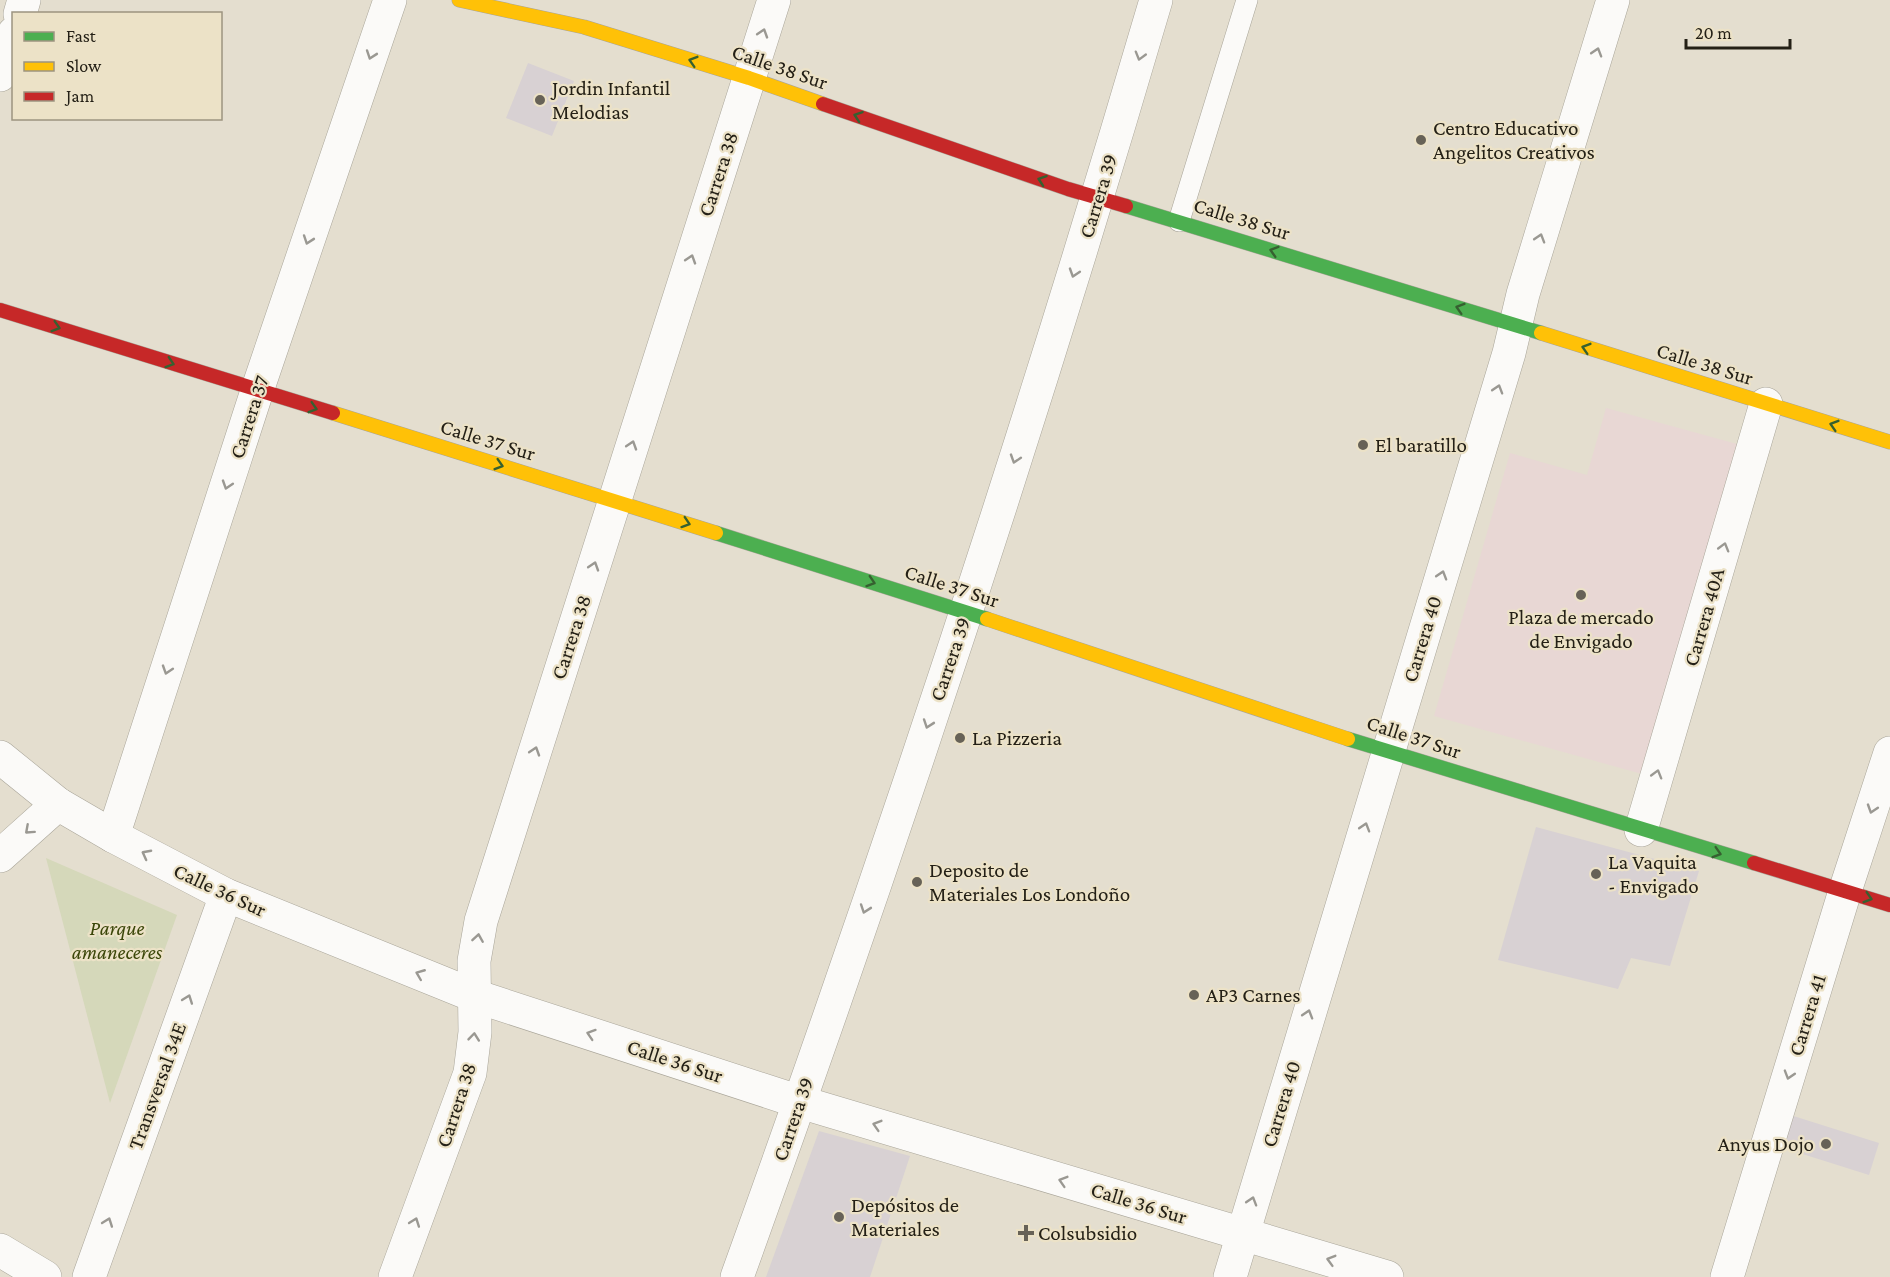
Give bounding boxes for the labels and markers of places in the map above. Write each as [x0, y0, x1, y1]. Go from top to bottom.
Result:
place label: Jordin Infantil Melodias [550, 76, 670, 124]
marker: Jordin Infantil Melodias [533, 93, 547, 107]
place label: Centro Educativo Angelitos Creativos [1433, 116, 1595, 164]
marker: Centro Educativo Angelitos Creativos [1414, 133, 1428, 147]
place label: El baratillo [1375, 433, 1467, 457]
marker: El baratillo [1356, 438, 1370, 452]
marker: Plaza de mercado de Envigado [1574, 588, 1588, 602]
place label: Plaza de mercado de Envigado [1508, 605, 1654, 653]
place label: La Pizzeria [972, 726, 1062, 750]
marker: La Pizzeria [953, 731, 967, 745]
place label: La Vaquita - Envigado [1608, 850, 1699, 898]
place label: Deposito de Materiales Los Londoño [929, 858, 1130, 906]
marker: La Vaquita - Envigado [1589, 867, 1603, 881]
marker: Deposito de Materiales Los Londoño [910, 875, 924, 889]
place label: AP3 Carnes [1206, 983, 1301, 1007]
marker: AP3 Carnes [1187, 988, 1201, 1002]
place label: Anyus Dojo [1718, 1132, 1814, 1156]
marker: Anyus Dojo [1819, 1137, 1833, 1151]
place label: Depósitos de Materiales [851, 1193, 959, 1241]
marker: Depósitos de Materiales [832, 1210, 846, 1224]
place label: Colsubsidio [1038, 1221, 1137, 1245]
marker: Colsubsidio [1019, 1226, 1033, 1240]

